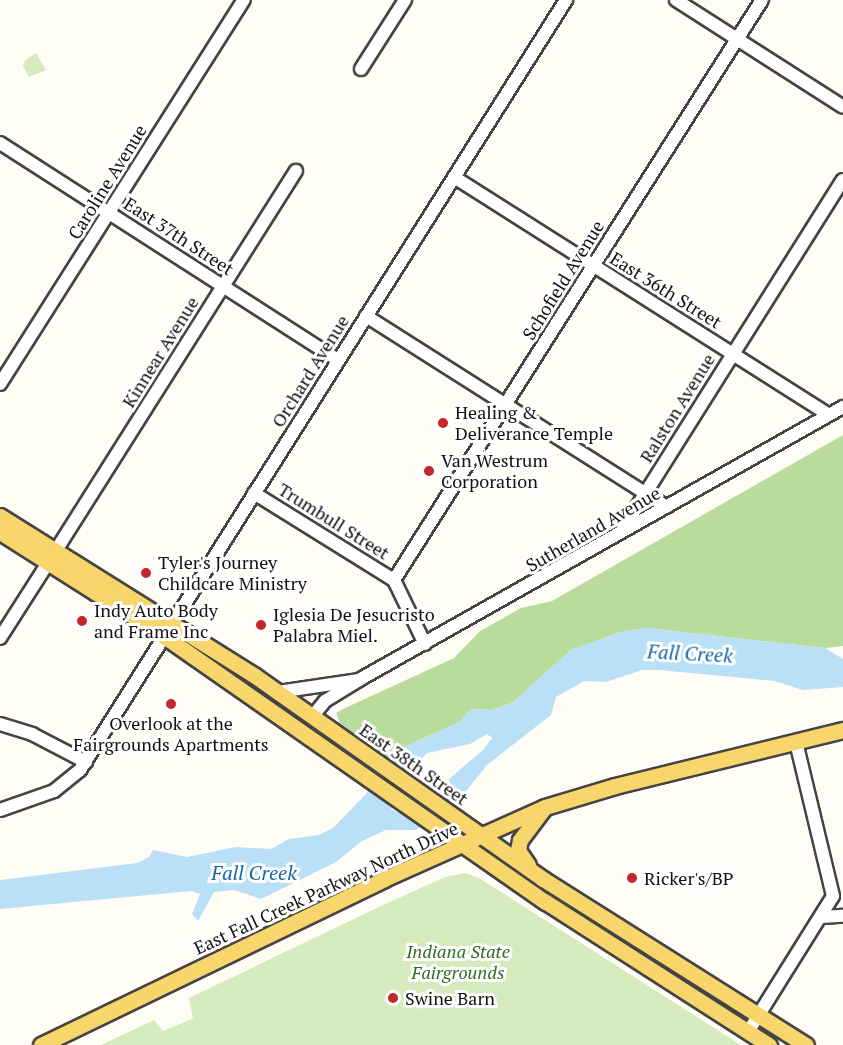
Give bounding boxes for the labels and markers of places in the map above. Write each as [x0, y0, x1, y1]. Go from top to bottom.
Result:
place label: Healing & Deliverance Temple [455, 402, 613, 444]
marker: Healing & Deliverance Temple [436, 416, 450, 430]
place label: Van Westrum Corporation [441, 450, 548, 492]
marker: Van Westrum Corporation [422, 464, 436, 478]
place label: Tyler's Journey Childcare Ministry [158, 552, 307, 594]
marker: Tyler's Journey Childcare Ministry [139, 566, 153, 580]
place label: Indy Auto Body and Frame Inc [94, 600, 218, 642]
place label: Iglesia De Jesucristo Palabra Miel. [273, 604, 435, 646]
marker: Indy Auto Body and Frame Inc [75, 614, 89, 628]
marker: Iglesia De Jesucristo Palabra Miel. [254, 618, 268, 632]
marker: Overlook at the Fairgrounds Apartments [164, 697, 178, 711]
place label: Overlook at the Fairgrounds Apartments [73, 713, 269, 756]
place label: Ricker's/BP [644, 867, 734, 889]
marker: Ricker's/BP [625, 871, 639, 885]
place label: Swine Barn [405, 987, 495, 1009]
marker: Swine Barn [386, 991, 400, 1005]

